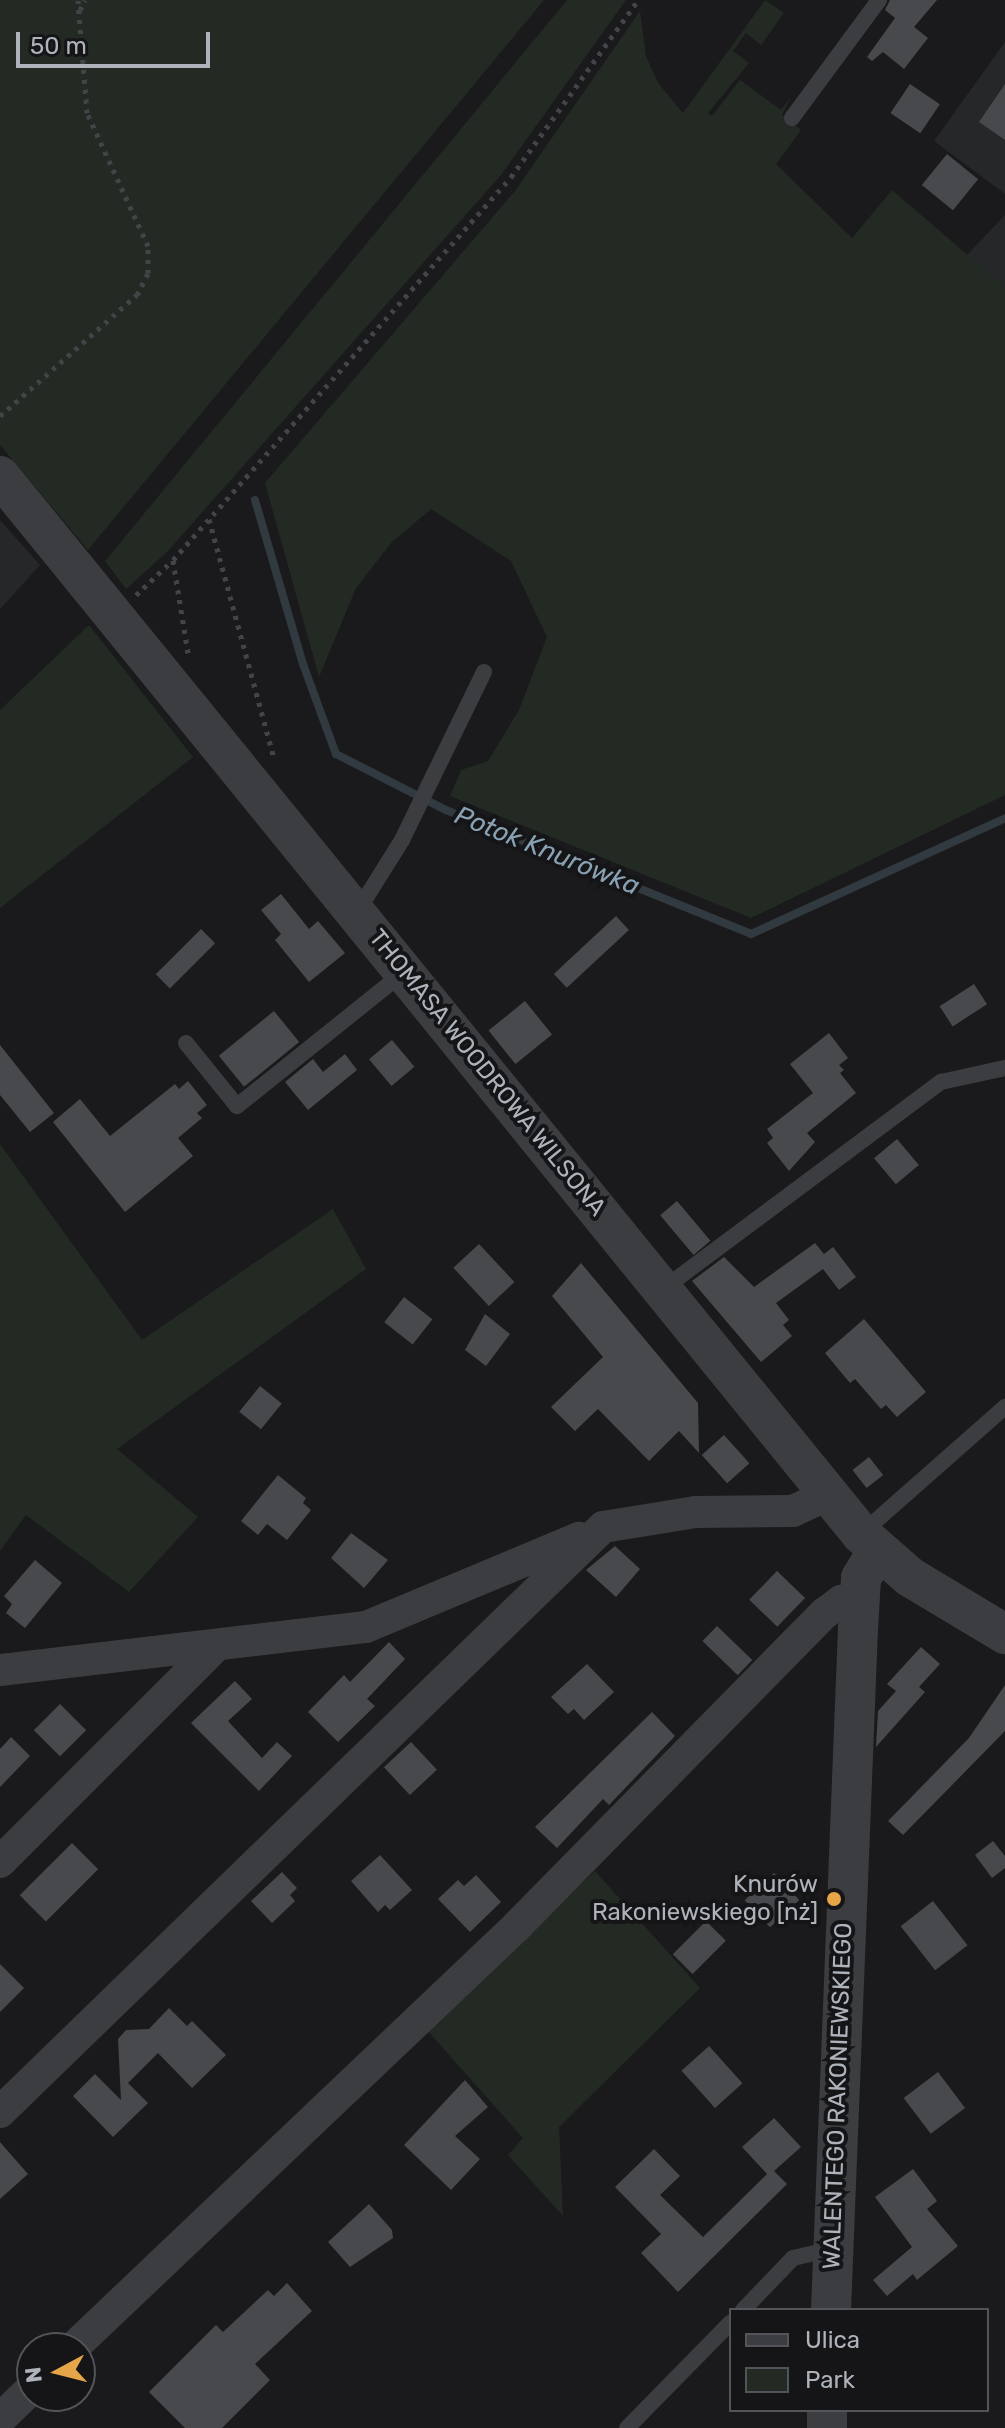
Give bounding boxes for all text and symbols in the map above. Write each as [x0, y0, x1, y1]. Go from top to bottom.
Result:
scale bar [20, 16, 214, 66]
text: 50 m [30, 32, 87, 60]
water label: Potok Knurówka [450, 800, 644, 902]
street label: THOMASA WOODROWA WILSONA [362, 923, 612, 1223]
place label: Knurów Rakoniewskiego [nż] [592, 1871, 818, 1927]
marker: Knurów Rakoniewskiego [nż] [825, 1890, 843, 1908]
street label: WALENTEGO RAKONIEWSKIEGO [818, 1922, 858, 2270]
legend [729, 2308, 989, 2412]
text: Ulica [805, 2326, 860, 2354]
north arrow [16, 2332, 96, 2412]
text: N [19, 2365, 48, 2384]
text: Park [805, 2366, 855, 2394]

